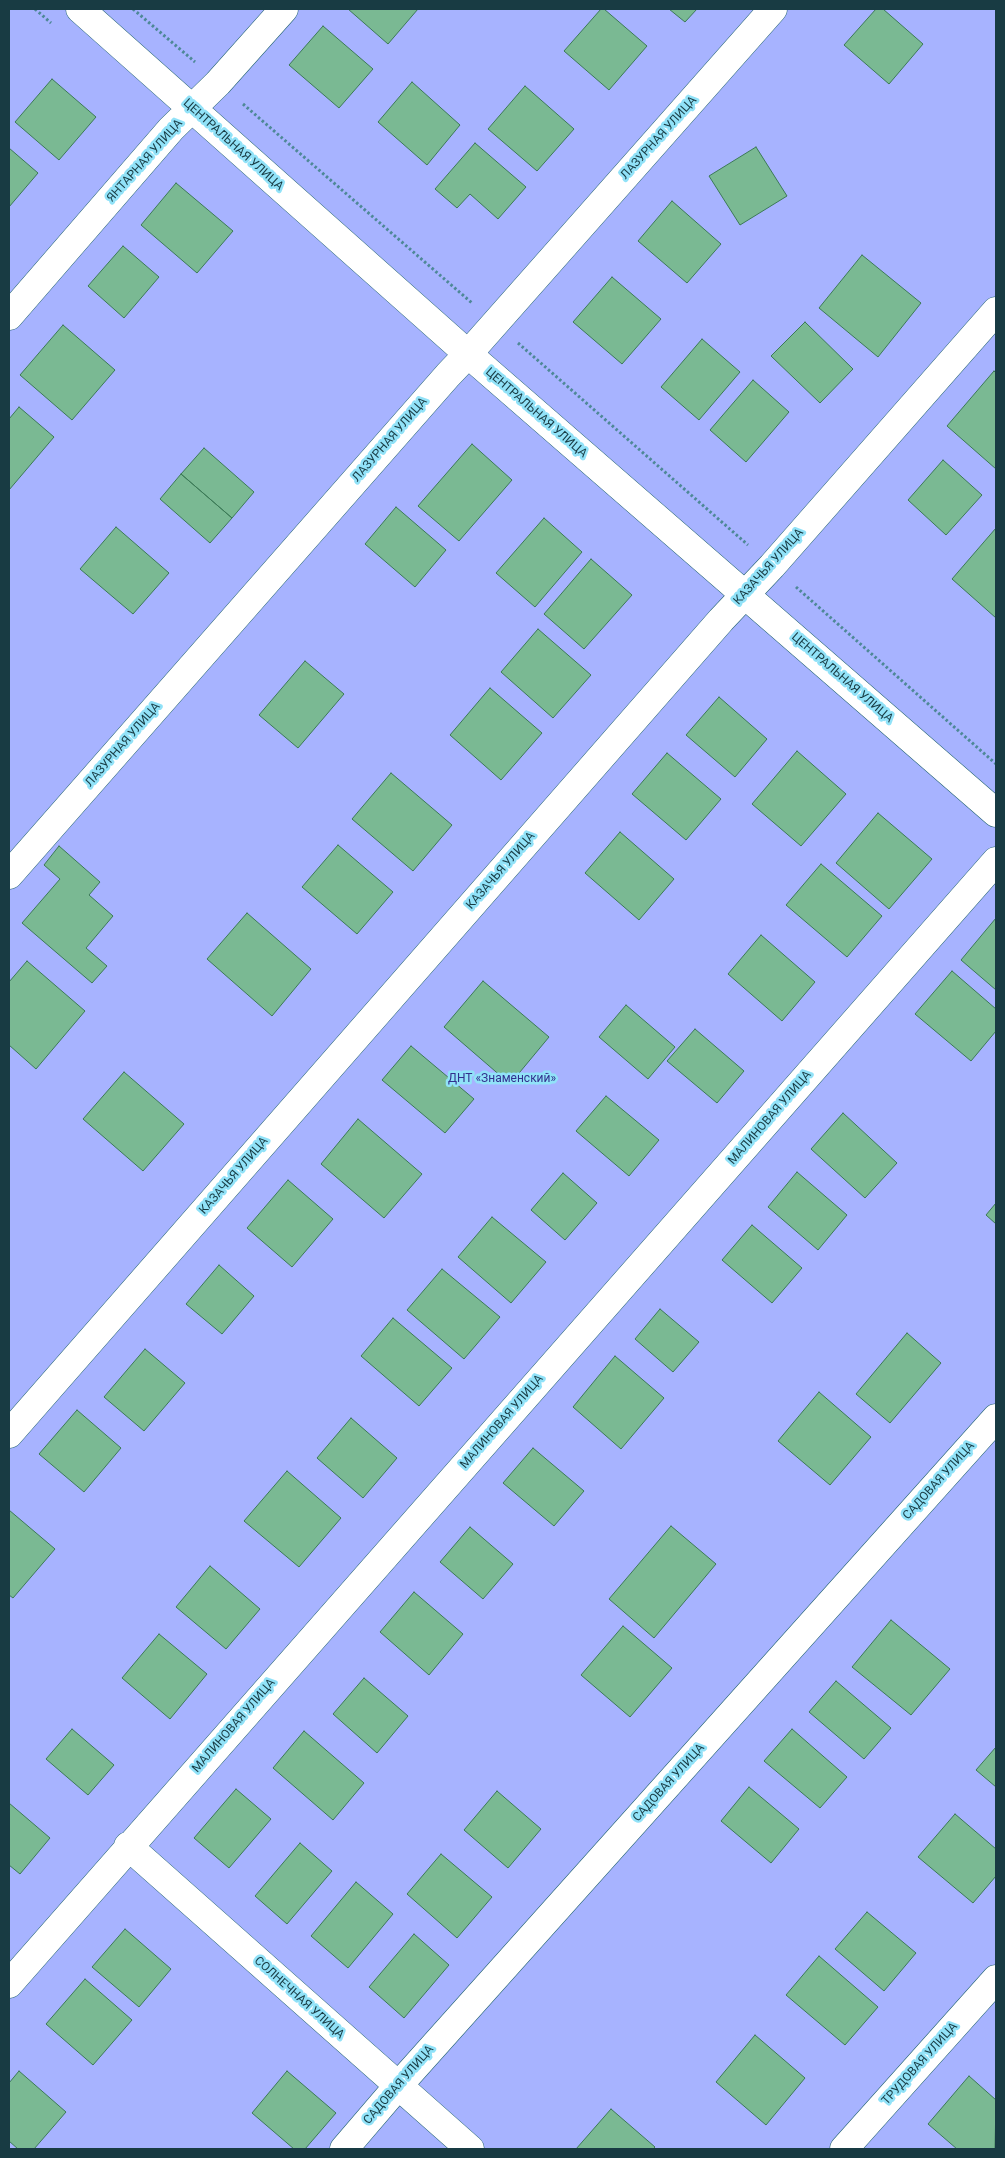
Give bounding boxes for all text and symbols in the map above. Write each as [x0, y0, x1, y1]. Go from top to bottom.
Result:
street label: ЛАЗУРНАЯ УЛИЦА [618, 94, 700, 182]
street label: ЦЕНТРАЛЬНАЯ УЛИЦА [180, 96, 286, 194]
street label: ЯНТАРНАЯ УЛИЦА [104, 117, 186, 205]
street label: ЦЕНТРАЛЬНАЯ УЛИЦА [482, 365, 590, 461]
street label: ЛАЗУРНАЯ УЛИЦА [350, 395, 430, 485]
street label: КАЗАЧЬЯ УЛИЦА [731, 526, 807, 608]
street label: ЦЕНТРАЛЬНАЯ УЛИЦА [788, 630, 896, 726]
street label: ЛАЗУРНАЯ УЛИЦА [83, 700, 163, 790]
street label: КАЗАЧЬЯ УЛИЦА [464, 829, 538, 913]
street label: МАЛИНОВАЯ УЛИЦА [725, 1068, 815, 1168]
park label: ДНТ «Знаменский» [448, 1072, 556, 1086]
street label: КАЗАЧЬЯ УЛИЦА [197, 1134, 271, 1218]
street label: МАЛИНОВАЯ УЛИЦА [457, 1372, 547, 1472]
street label: САДОВАЯ УЛИЦА [900, 1439, 978, 1523]
street label: МАЛИНОВАЯ УЛИЦА [189, 1676, 279, 1776]
street label: САДОВАЯ УЛИЦА [630, 1741, 708, 1825]
street label: СОЛНЕЧНАЯ УЛИЦА [251, 1954, 347, 2042]
street label: ТРУДОВАЯ УЛИЦА [879, 2020, 961, 2108]
street label: САДОВАЯ УЛИЦА [361, 2043, 437, 2127]

